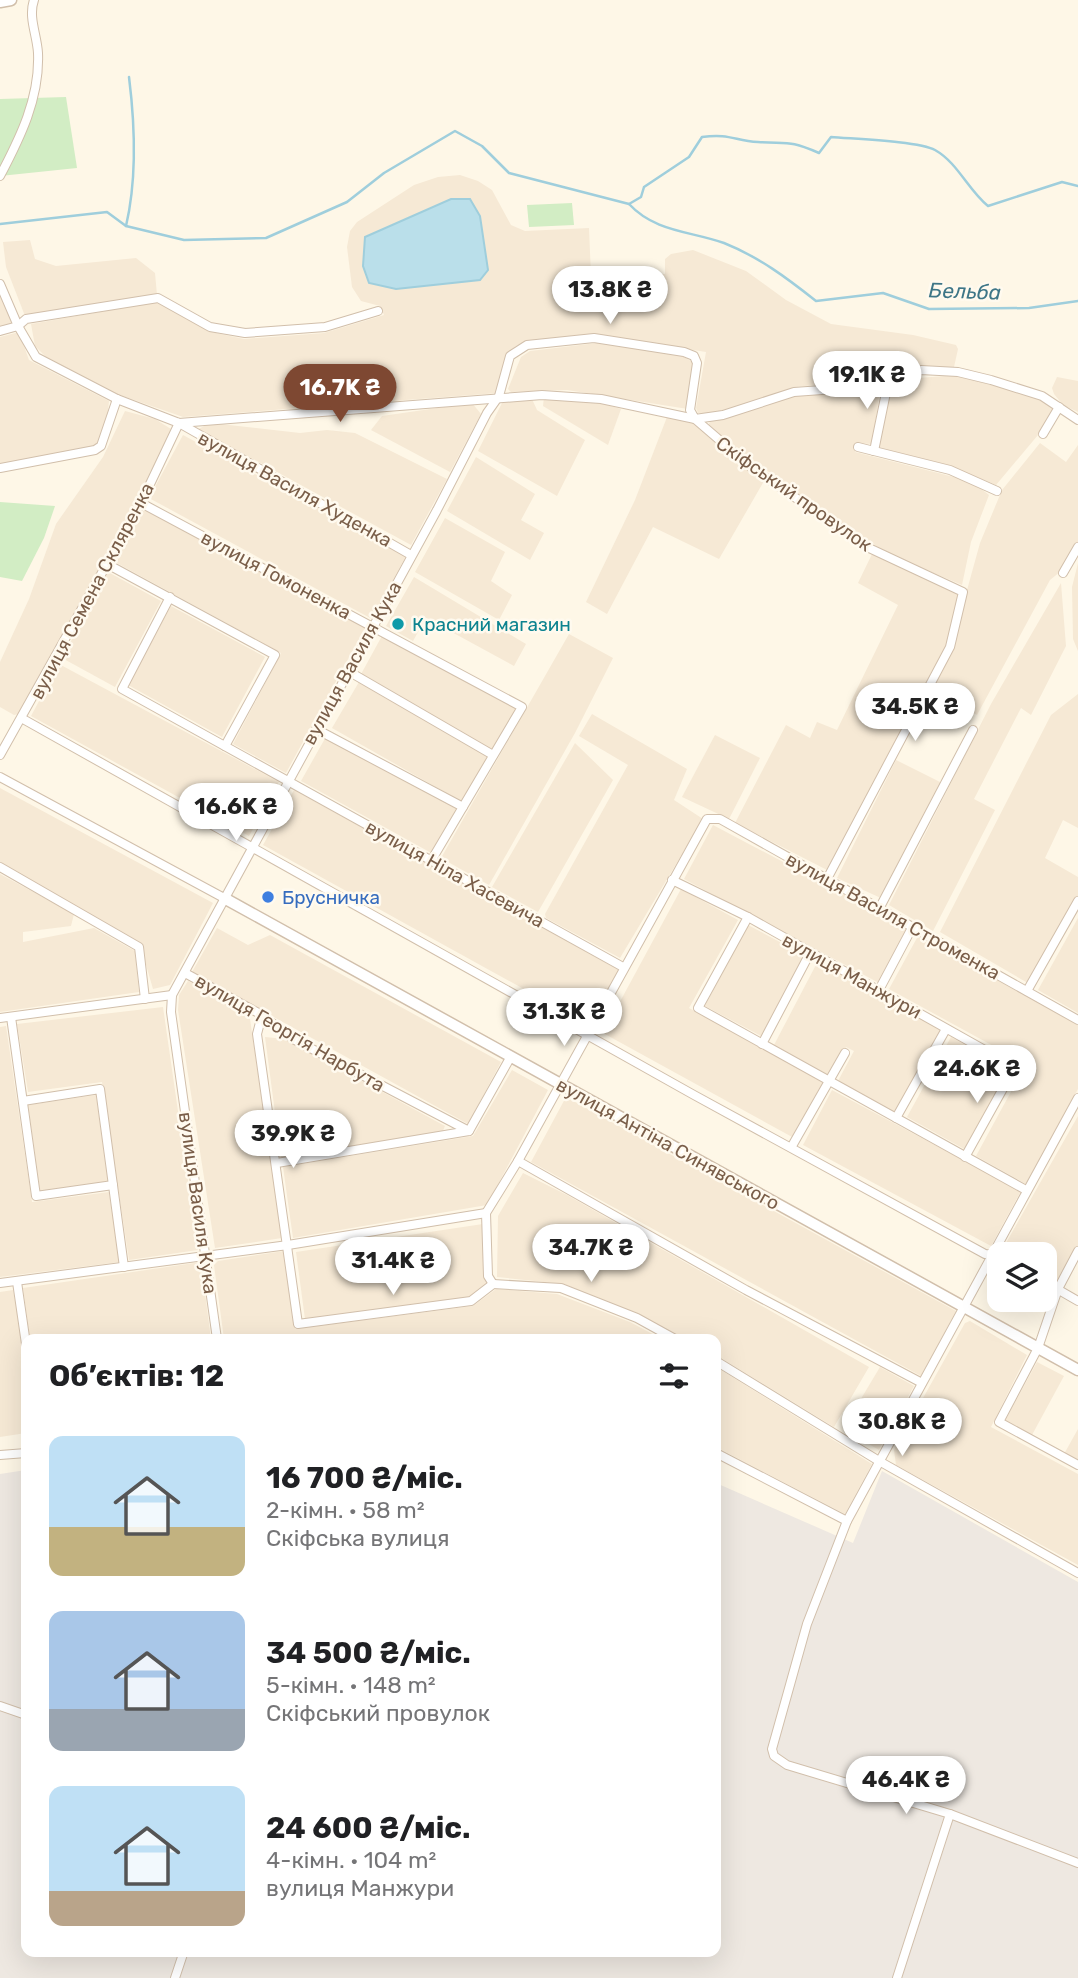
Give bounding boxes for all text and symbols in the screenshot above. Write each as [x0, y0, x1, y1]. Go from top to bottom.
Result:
pin: 13.8K ₴ [545, 266, 675, 326]
text: 13.8K ₴ [568, 275, 652, 303]
water label: Бельба [928, 277, 1002, 305]
pin: 19.1K ₴ [802, 352, 932, 411]
text: 19.1K ₴ [828, 360, 906, 388]
pin: 16.7K ₴ [275, 364, 405, 424]
text: 16.7K ₴ [299, 373, 381, 401]
street label: вулиця Василя Худенка [194, 426, 396, 552]
street label: Скіфський провулок [712, 431, 876, 557]
street label: вулиця Семена Скляренка [25, 479, 159, 703]
street label: вулиця Гомоненка [197, 526, 355, 624]
street label: вулиця Василя Кука [297, 577, 407, 749]
place label: Красний магазин [412, 613, 571, 636]
marker: Красний магазин [390, 616, 406, 632]
pin: 34.5K ₴ [850, 684, 980, 743]
text: 34.5K ₴ [871, 692, 959, 720]
pin: 16.6K ₴ [171, 784, 301, 843]
text: 16.6K ₴ [194, 792, 278, 820]
street label: вулиця Ніла Хасевича [362, 815, 548, 933]
street label: вулиця Василя Строменка [782, 847, 1004, 985]
place label: Брусничка [282, 886, 380, 909]
marker: Брусничка [260, 889, 276, 905]
street label: вулиця Манжури [778, 928, 926, 1024]
street label: вулиця Георгія Нарбута [191, 969, 389, 1097]
pin: 31.3K ₴ [499, 988, 629, 1048]
text: 31.3K ₴ [522, 997, 606, 1025]
pin: 24.6K ₴ [912, 1046, 1042, 1105]
text: 24.6K ₴ [933, 1054, 1021, 1082]
street label: вулиця Антіна Синявського [552, 1073, 784, 1215]
pin: 39.9K ₴ [228, 1110, 358, 1170]
street label: вулиця Василя Кука [174, 1111, 222, 1295]
text: 39.9K ₴ [251, 1119, 335, 1147]
pin: 34.7K ₴ [526, 1224, 656, 1284]
text: 34.7K ₴ [548, 1233, 634, 1261]
pin: 31.4K ₴ [328, 1238, 458, 1297]
map controls [987, 1242, 1057, 1312]
button: layers [987, 1242, 1057, 1312]
text: 31.4K ₴ [351, 1246, 435, 1274]
icon: filters [655, 1357, 693, 1395]
text: Об’єктів: 12 [49, 1358, 224, 1394]
pin: 30.8K ₴ [837, 1398, 967, 1458]
text: 30.8K ₴ [858, 1407, 946, 1435]
text: 16 700 ₴/міс. [266, 1460, 463, 1496]
icon: home [105, 1464, 189, 1548]
text: 2-кімн. · 58 m² [266, 1496, 425, 1524]
text: Скіфська вулиця [266, 1524, 449, 1552]
text: 34 500 ₴/міс. [266, 1635, 471, 1671]
icon: home [105, 1639, 189, 1723]
text: 5-кімн. · 148 m² [266, 1671, 436, 1699]
text: Скіфський провулок [266, 1699, 490, 1727]
pin: 46.4K ₴ [841, 1756, 971, 1816]
text: 46.4K ₴ [862, 1765, 950, 1793]
text: 24 600 ₴/міс. [266, 1810, 471, 1846]
icon: home [105, 1814, 189, 1898]
text: 4-кімн. · 104 m² [266, 1846, 436, 1874]
text: вулиця Манжури [266, 1874, 454, 1902]

